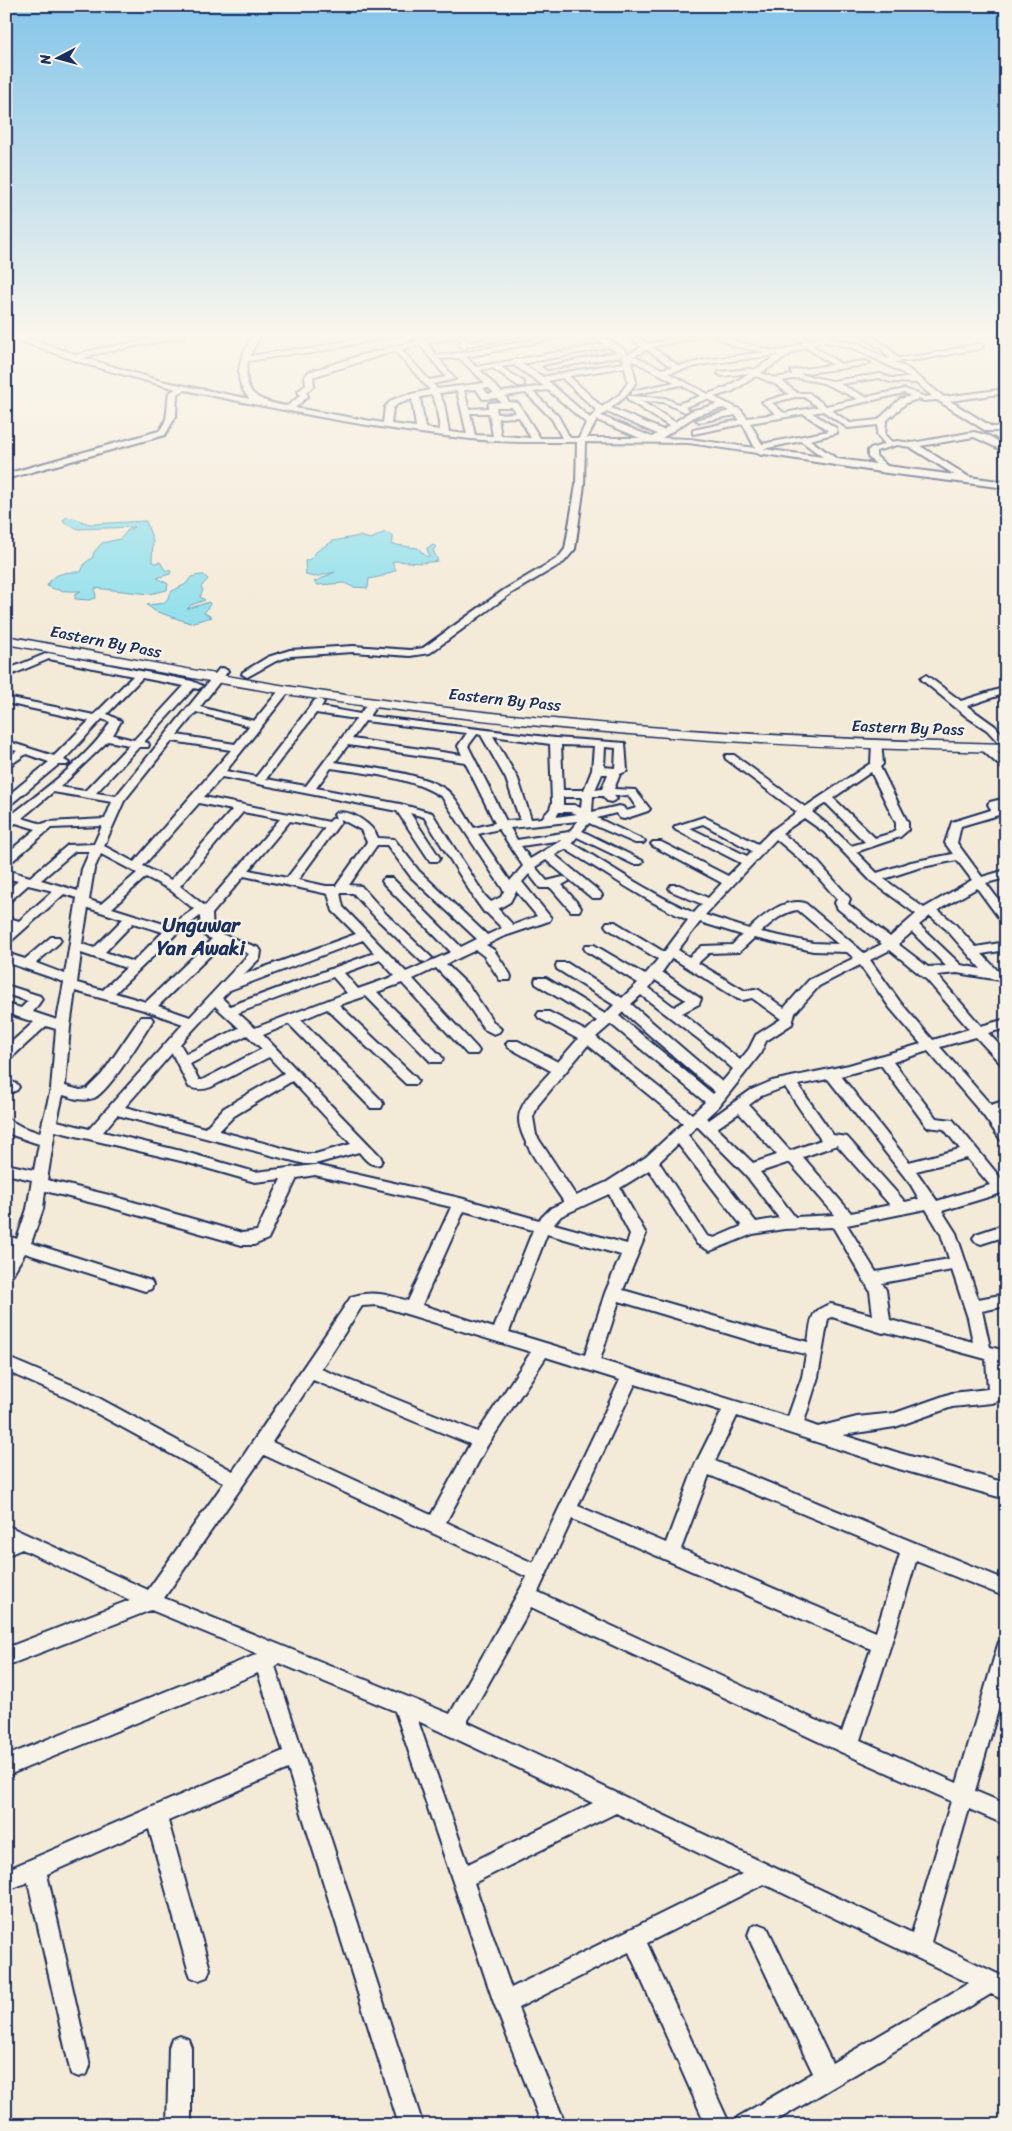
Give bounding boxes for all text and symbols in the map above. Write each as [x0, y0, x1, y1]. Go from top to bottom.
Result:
north arrow [32, 32, 82, 82]
text: N [33, 53, 59, 66]
street label: Eastern By Pass [48, 617, 165, 667]
street label: Eastern By Pass [447, 679, 563, 720]
street label: Eastern By Pass [851, 711, 965, 744]
district label: Unguwar Yan Awaki [157, 908, 246, 966]

